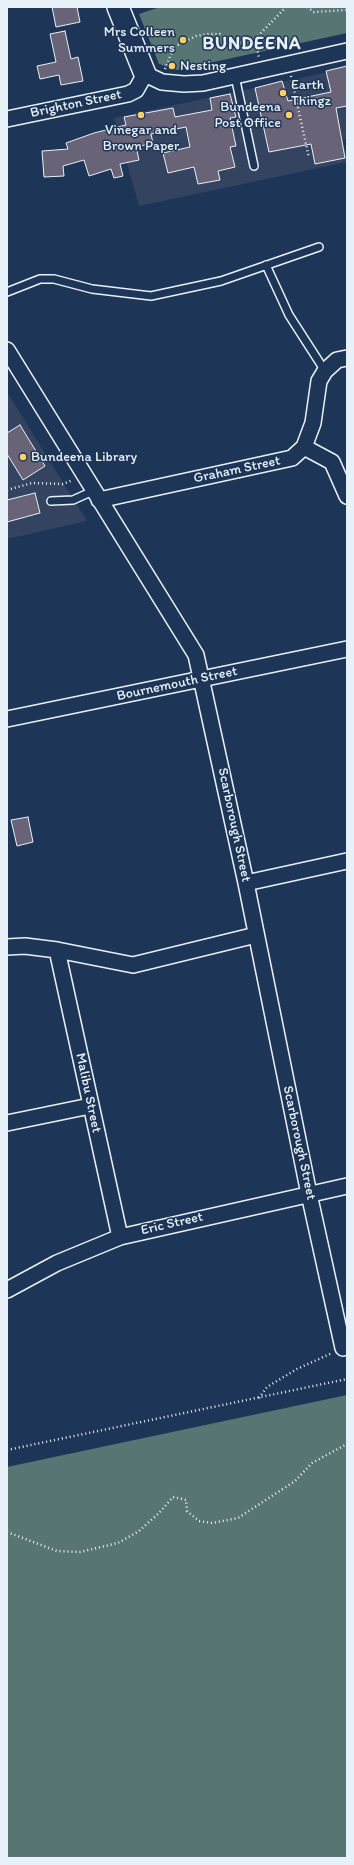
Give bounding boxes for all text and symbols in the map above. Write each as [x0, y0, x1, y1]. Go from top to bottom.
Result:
place label: Mrs Colleen Summers [104, 24, 175, 56]
district label: BUNDEENA [202, 33, 302, 55]
marker: Mrs Colleen Summers [178, 35, 188, 45]
place label: Nesting [180, 58, 226, 74]
marker: Nesting [167, 61, 177, 71]
place label: Earth Thingz [291, 77, 331, 110]
street label: Brighton Street [29, 86, 123, 122]
marker: Earth Thingz [278, 88, 288, 98]
place label: Bundeena Post Office [214, 99, 281, 132]
marker: Vinegar and Brown Paper [136, 110, 146, 120]
marker: Bundeena Post Office [284, 110, 294, 120]
place label: Vinegar and Brown Paper [103, 122, 179, 154]
place label: Bundeena Library [31, 449, 137, 465]
marker: Bundeena Library [18, 452, 28, 462]
street label: Graham Street [192, 453, 282, 487]
street label: Bournemouth Street [115, 663, 239, 705]
street label: Scarborough Street [214, 766, 254, 884]
street label: Malibu Street [71, 1052, 105, 1134]
street label: Scarborough Street [279, 1084, 319, 1202]
street label: Eric Street [139, 1209, 205, 1239]

